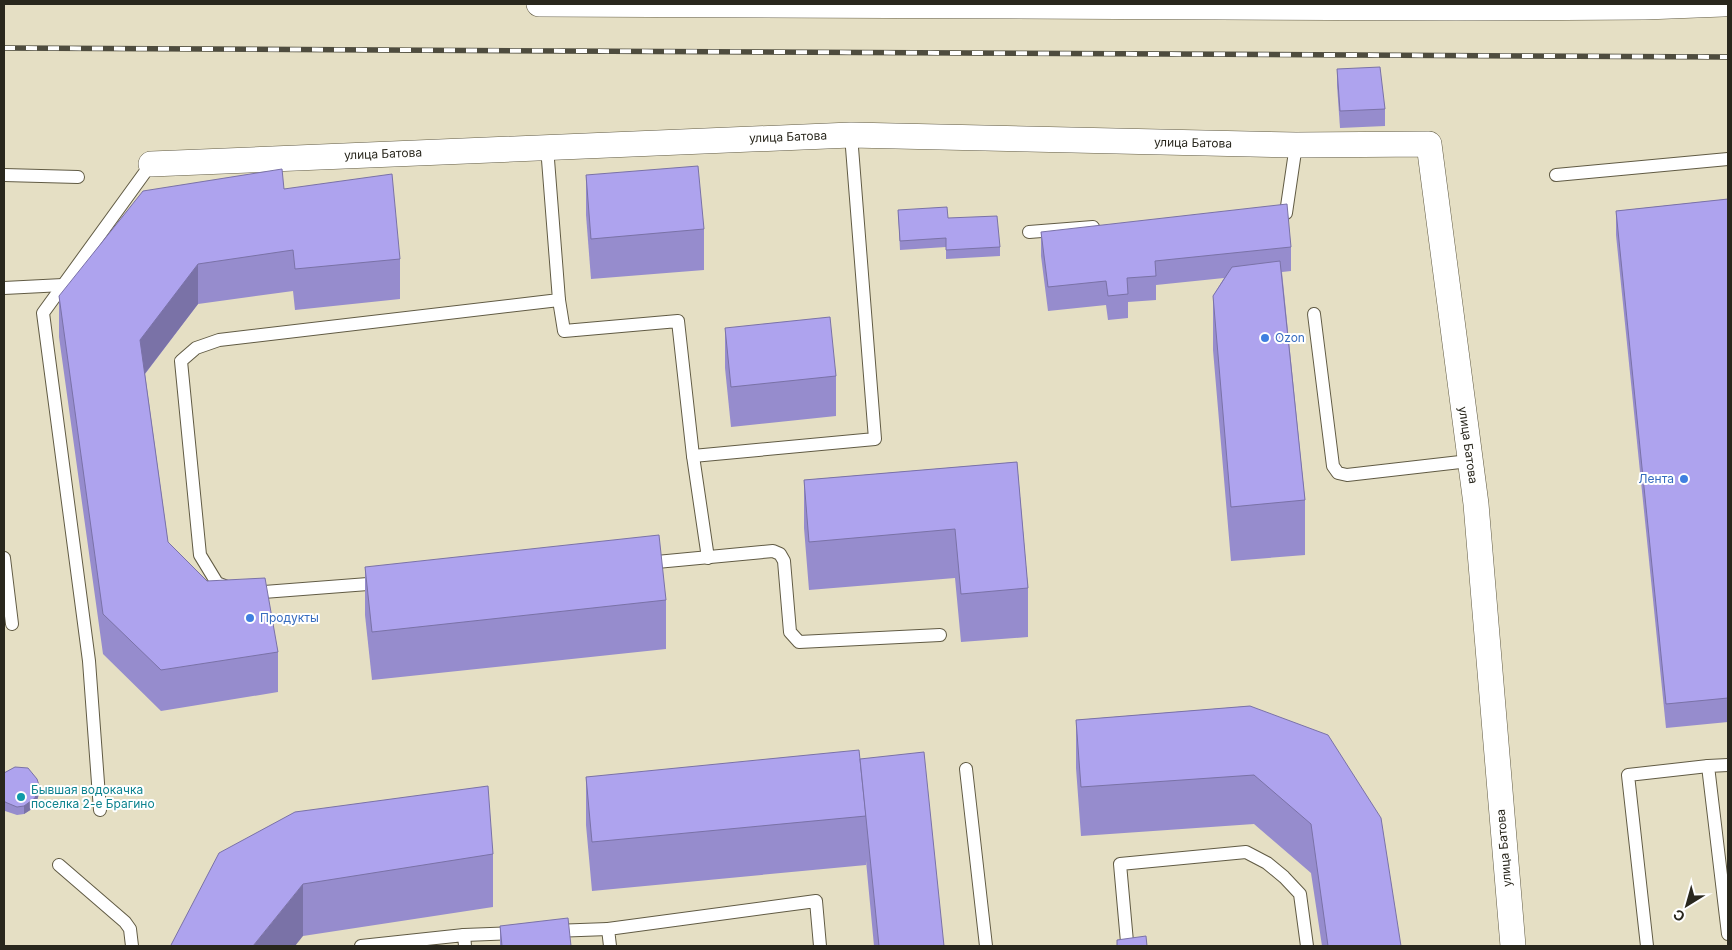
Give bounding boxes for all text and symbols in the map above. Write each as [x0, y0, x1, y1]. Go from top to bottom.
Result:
street label: улица Батова [749, 128, 827, 145]
street label: улица Батова [1154, 134, 1232, 151]
street label: улица Батова [344, 145, 422, 162]
place label: Ozon [1275, 330, 1305, 345]
marker: Ozon [1259, 332, 1271, 344]
street label: улица Батова [1456, 405, 1481, 485]
place label: Лента [1639, 471, 1674, 486]
marker: Лента [1678, 473, 1690, 485]
place label: Продукты [260, 610, 319, 625]
marker: Продукты [244, 612, 256, 624]
place label: Бывшая водокачка поселка 2-е Брагино [31, 782, 155, 811]
marker: Бывшая водокачка поселка 2-е Брагино [15, 791, 27, 803]
street label: улица Батова [1493, 808, 1514, 888]
north arrow [1662, 880, 1712, 930]
text: С [1670, 906, 1688, 926]

